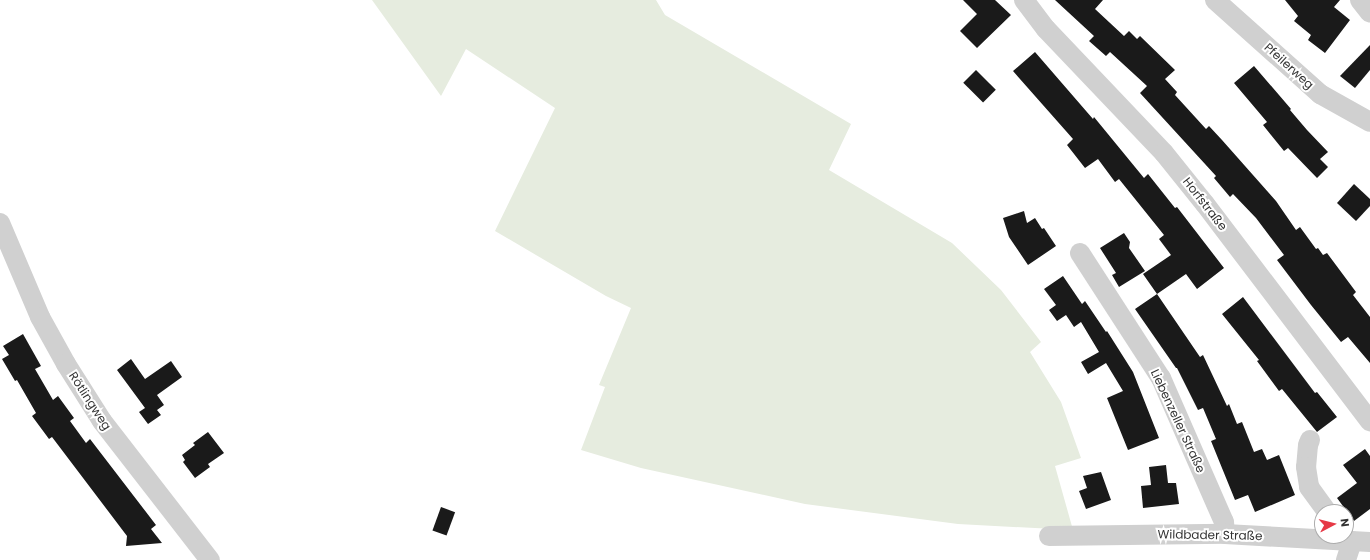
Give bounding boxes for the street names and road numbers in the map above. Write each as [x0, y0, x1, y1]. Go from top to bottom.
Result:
street label: Pfeilerweg [1261, 40, 1317, 92]
street label: Horfstraße [1180, 175, 1230, 233]
street label: Liebenzeller Straße [1148, 367, 1208, 475]
street label: Rötlingweg [66, 369, 114, 433]
street label: Wildbader Straße [1157, 527, 1263, 543]

